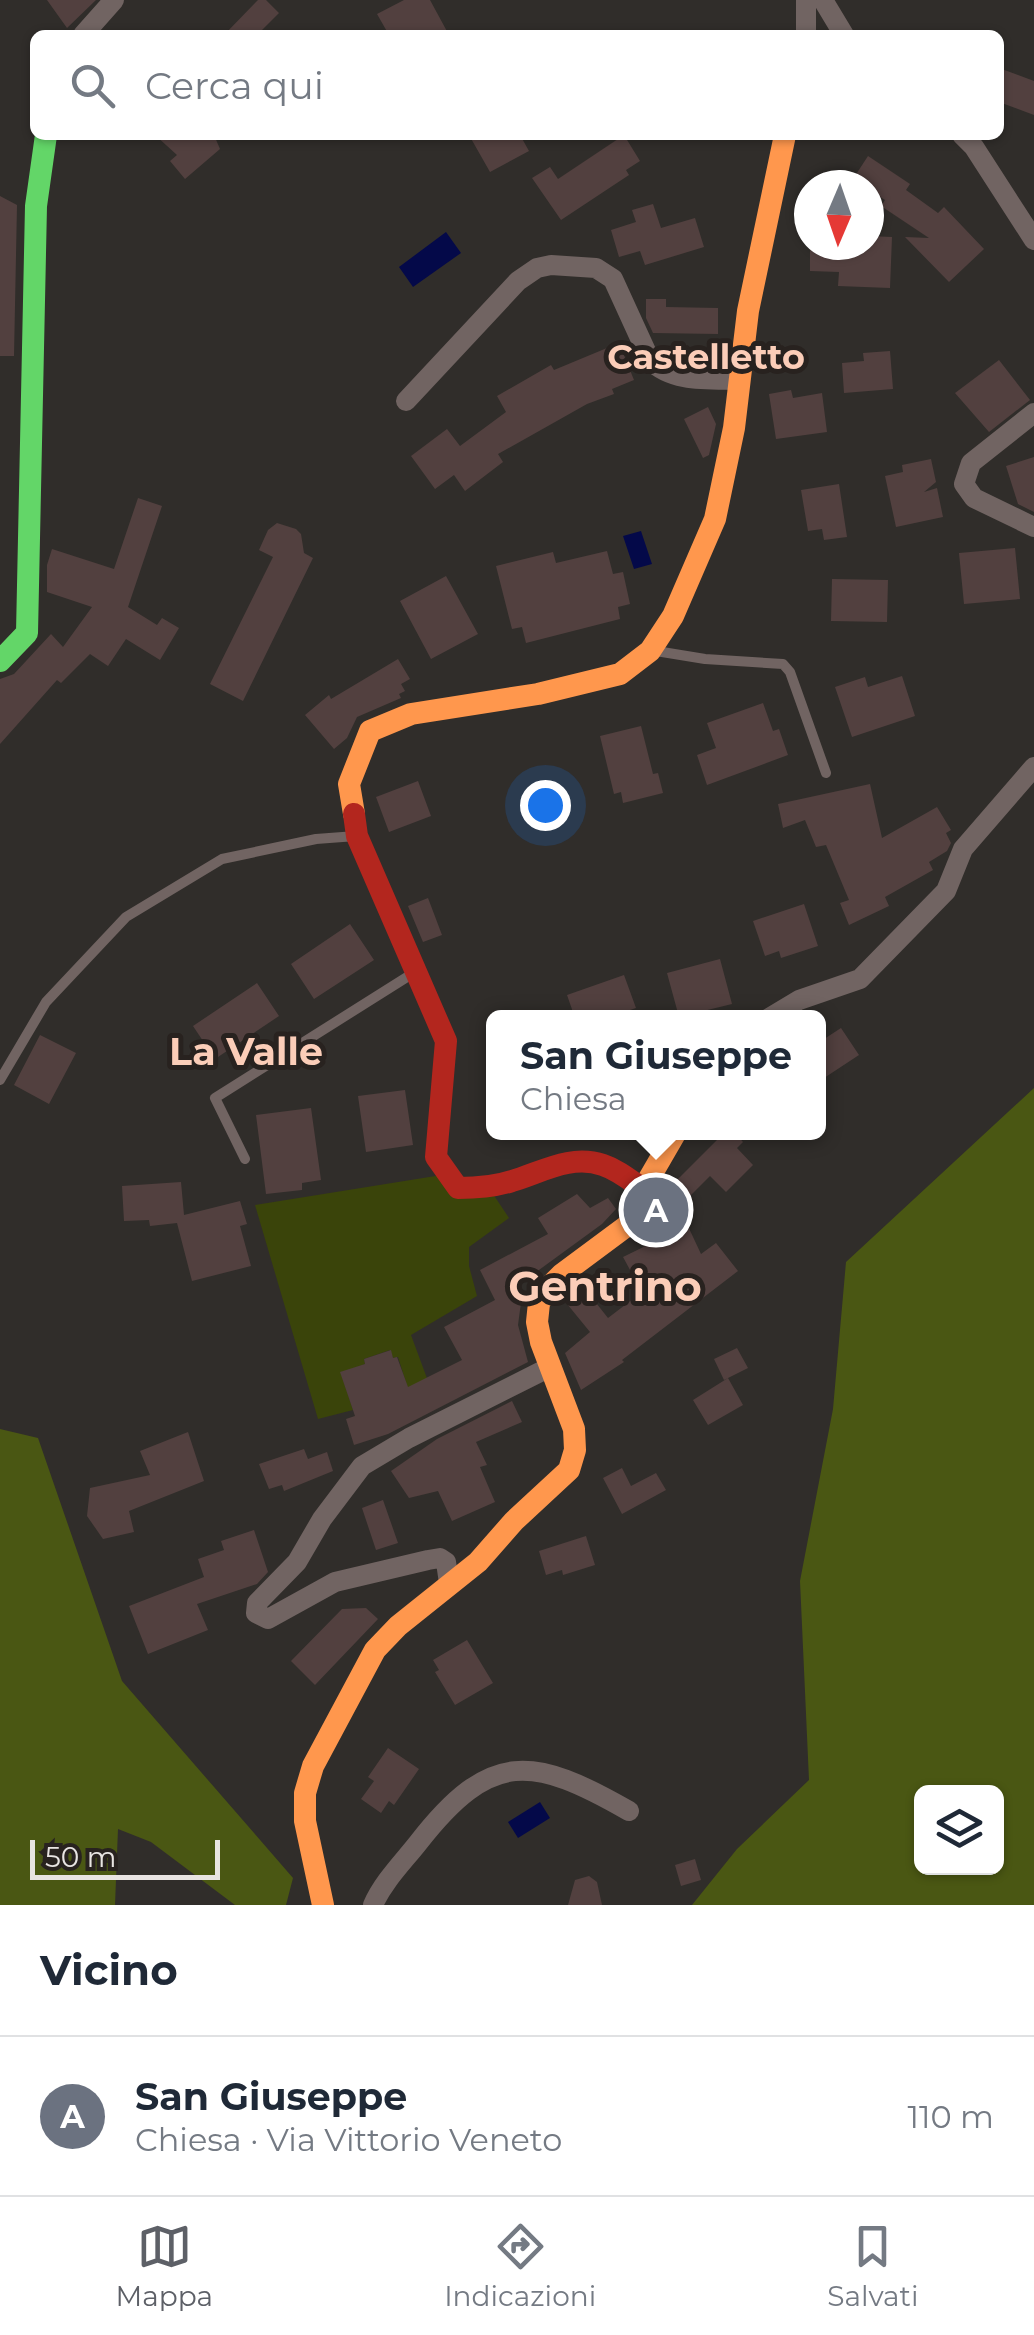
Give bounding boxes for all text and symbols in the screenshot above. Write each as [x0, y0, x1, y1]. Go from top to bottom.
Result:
search box [30, 30, 1004, 140]
icon: search [65, 58, 120, 113]
text: Cerca qui [145, 62, 324, 109]
north arrow [794, 170, 884, 260]
district label: Castelletto [607, 335, 805, 378]
your location [520, 780, 571, 831]
popup [486, 1010, 826, 1140]
district label: La Valle [169, 1028, 323, 1075]
text: San Giuseppe [520, 1032, 792, 1079]
text: Chiesa [520, 1079, 627, 1118]
pin: A [624, 1172, 688, 1248]
district label: Gentrino [508, 1260, 702, 1312]
map controls [914, 1785, 1004, 1875]
button: layers [914, 1785, 1004, 1875]
scale bar [30, 1835, 220, 1880]
text: 50 m [45, 1840, 116, 1874]
text: Vicino [40, 1944, 178, 1996]
text: San Giuseppe [135, 2073, 407, 2120]
text: A [60, 2097, 85, 2136]
text: 110 m [907, 2097, 994, 2136]
text: Chiesa · Via Vittorio Veneto [135, 2120, 562, 2159]
tab: Mappa [115, 2219, 213, 2313]
tab: Indicazioni [444, 2219, 596, 2313]
tab: Salvati [827, 2219, 918, 2313]

